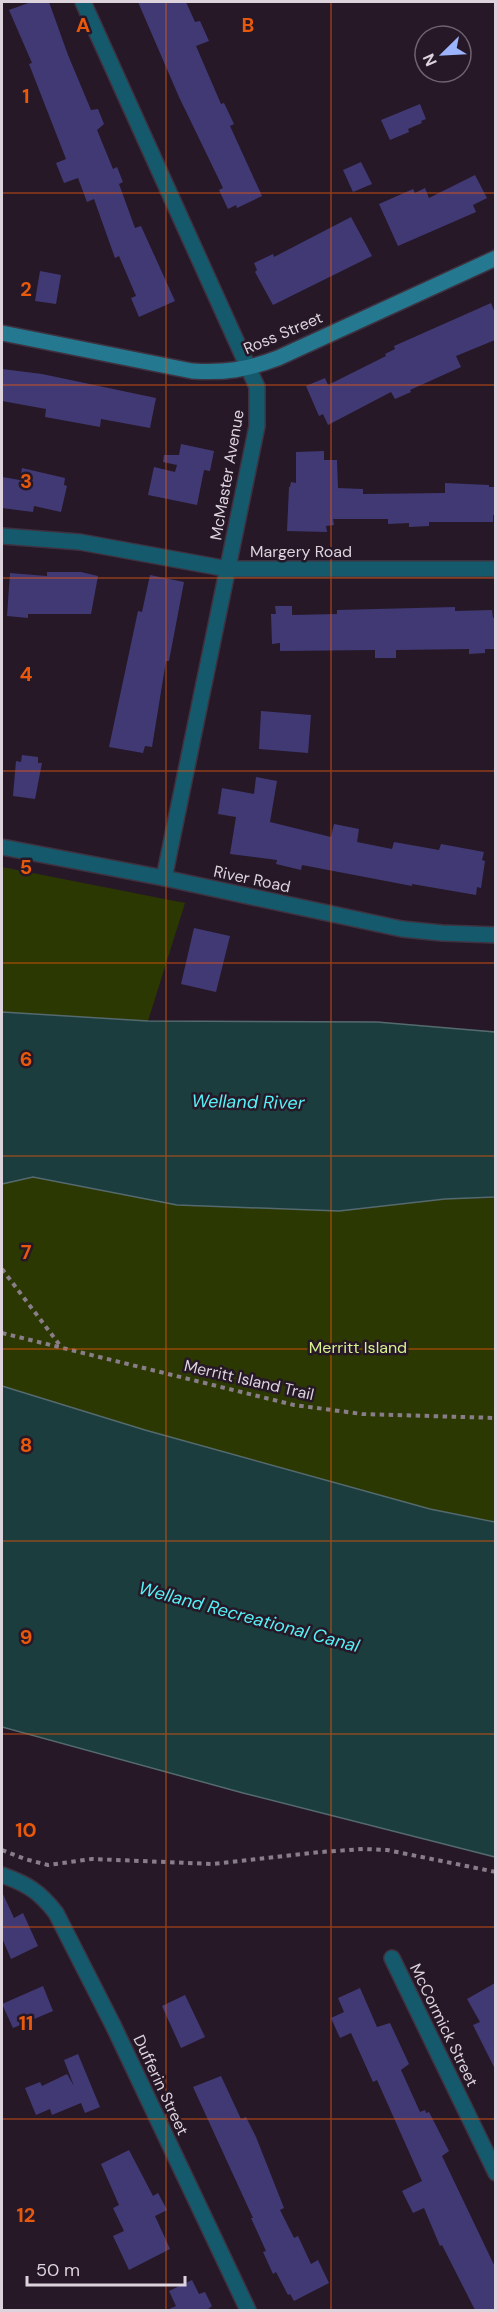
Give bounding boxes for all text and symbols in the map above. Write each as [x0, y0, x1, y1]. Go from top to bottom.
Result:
text: A [76, 12, 90, 38]
text: B [242, 12, 254, 38]
north arrow [413, 24, 473, 84]
text: N [418, 50, 442, 69]
text: 1 [22, 83, 30, 109]
text: 2 [20, 276, 32, 302]
street label: Ross Street [240, 307, 326, 359]
street label: McMaster Avenue [205, 408, 249, 542]
text: 3 [20, 468, 32, 494]
street label: Margery Road [250, 541, 352, 562]
text: 4 [20, 661, 33, 687]
text: 5 [20, 854, 32, 880]
street label: River Road [212, 861, 292, 897]
text: 6 [20, 1046, 32, 1072]
water label: Welland River [191, 1089, 306, 1115]
text: 7 [21, 1239, 32, 1265]
park label: Merritt Island [309, 1337, 407, 1358]
street label: Merritt Island Trail [182, 1355, 316, 1405]
text: 8 [20, 1432, 32, 1458]
water label: Welland Recreational Canal [136, 1576, 363, 1658]
text: 9 [20, 1624, 32, 1650]
text: 10 [15, 1817, 37, 1843]
street label: McCormick Street [405, 1960, 483, 2090]
text: 11 [19, 2010, 33, 2036]
street label: Dufferin Street [129, 2031, 193, 2139]
text: 12 [17, 2202, 35, 2228]
scale bar [27, 2249, 184, 2287]
text: 50 m [36, 2258, 80, 2282]

